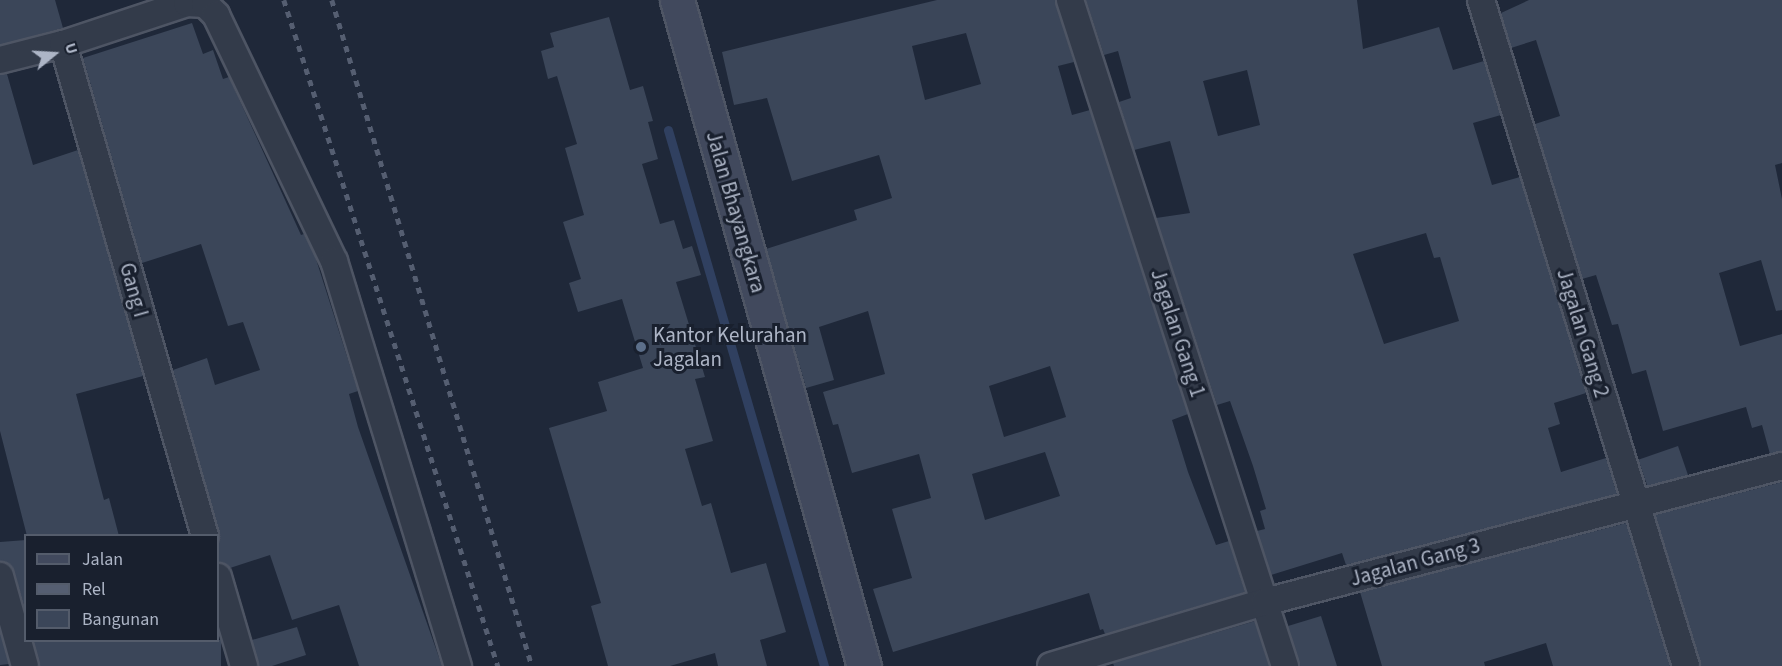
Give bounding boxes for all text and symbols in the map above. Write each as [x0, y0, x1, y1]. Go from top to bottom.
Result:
north arrow [24, 24, 84, 84]
text: U [59, 40, 83, 57]
street label: Jalan Bhayangkara [701, 128, 771, 296]
street label: Gang I [114, 260, 154, 320]
street label: Jagalan Gang 1 [1145, 266, 1211, 400]
street label: Jagalan Gang 2 [1551, 266, 1615, 400]
place label: Kantor Kelurahan Jagalan [653, 322, 807, 372]
marker: Kantor Kelurahan Jagalan [634, 340, 648, 354]
street label: Jagalan Gang 3 [1347, 533, 1483, 591]
legend [24, 534, 219, 642]
text: Jalan [82, 547, 123, 572]
text: Rel [82, 577, 106, 602]
text: Bangunan [82, 607, 159, 632]

